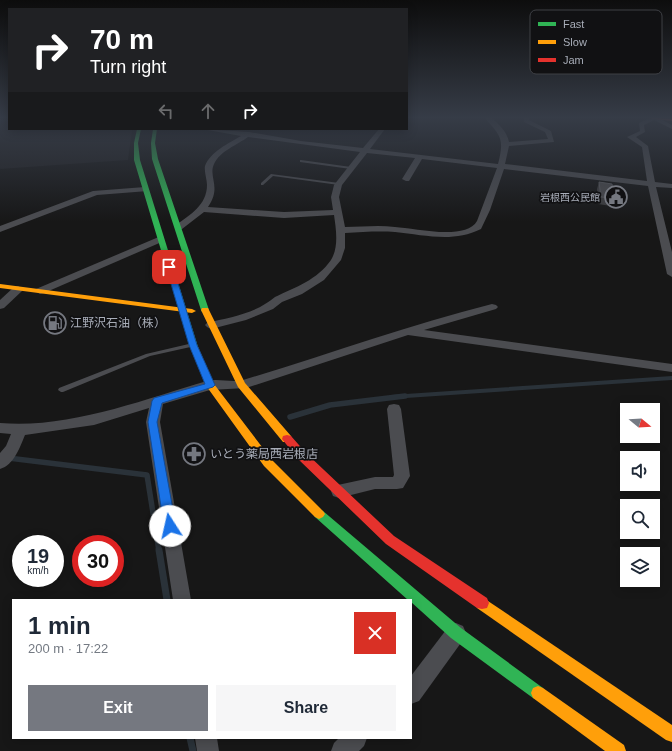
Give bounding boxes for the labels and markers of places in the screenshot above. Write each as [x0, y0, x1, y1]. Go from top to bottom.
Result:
public building icon: 岩根西公民館 [603, 184, 629, 210]
place label: 岩根西公民館 [540, 192, 600, 203]
pin [152, 250, 186, 284]
fuel station icon: 江野沢石油（株） [42, 310, 68, 336]
place label: 江野沢石油（株） [70, 316, 166, 330]
pharmacy icon: いとう薬局西岩根店 [181, 441, 207, 467]
place label: いとう薬局西岩根店 [210, 447, 318, 461]

